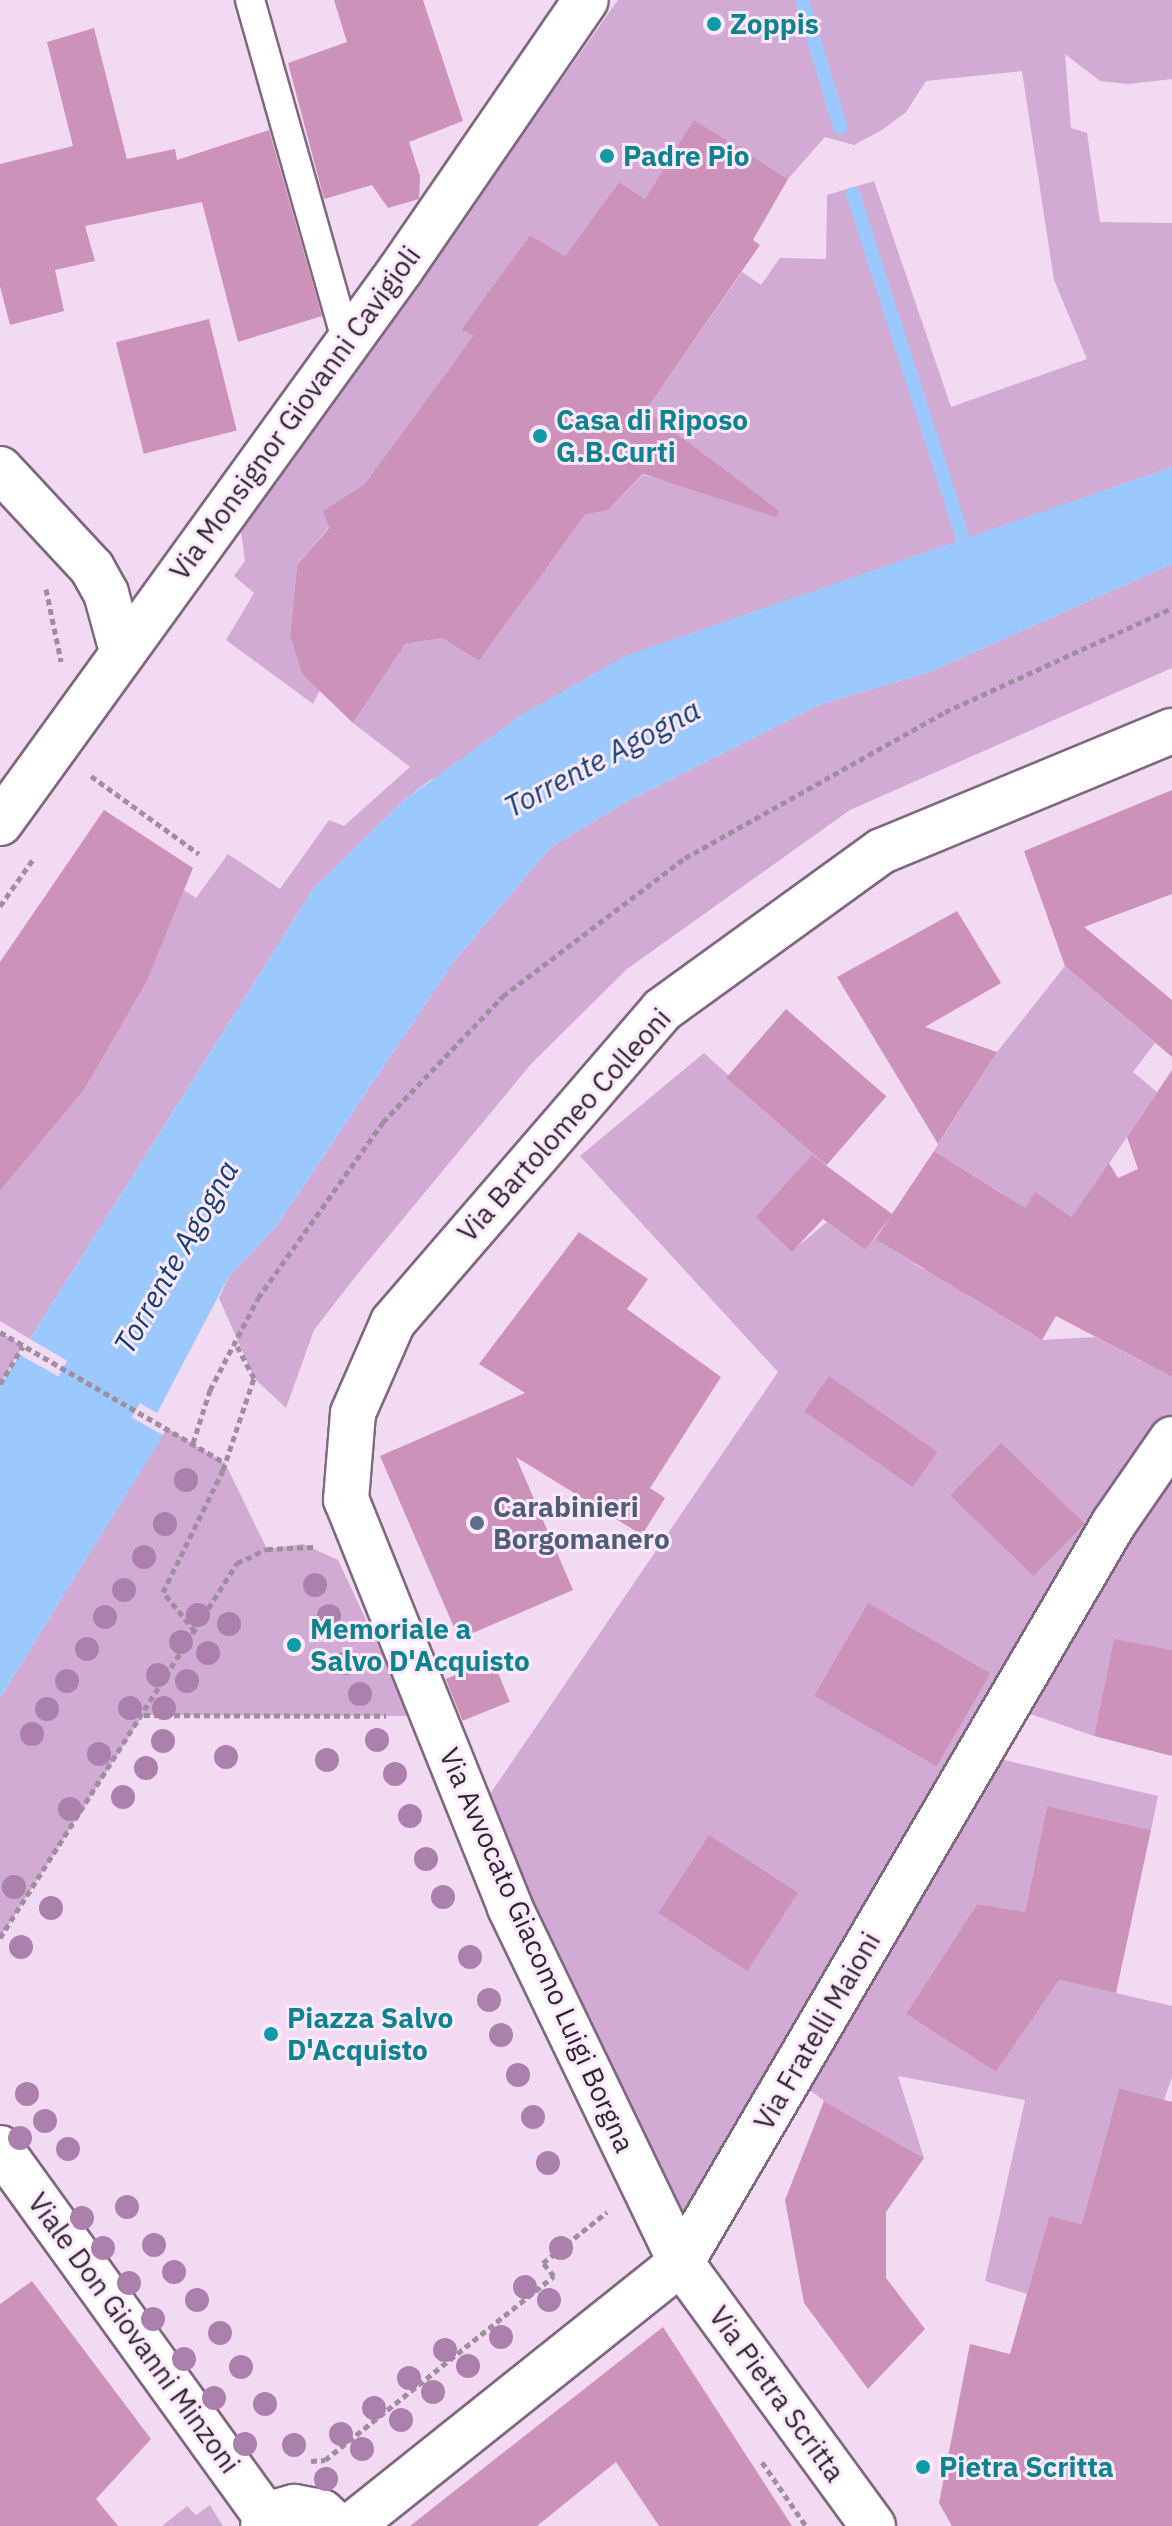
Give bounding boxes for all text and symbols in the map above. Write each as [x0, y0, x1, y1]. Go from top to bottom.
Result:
place label: Zoppis [730, 7, 819, 41]
marker: Zoppis [705, 15, 723, 33]
place label: Padre Pio [623, 139, 750, 173]
marker: Padre Pio [598, 147, 616, 165]
street label: Via Monsignor Giovanni Cavigioli [162, 239, 428, 587]
place label: Casa di Riposo G.B.Curti [556, 403, 748, 469]
marker: Casa di Riposo G.B.Curti [531, 427, 549, 445]
water label: Torrente Agogna [498, 691, 706, 825]
street label: Via Bartolomeo Colleoni [450, 1001, 678, 1249]
water label: Torrente Agogna [106, 1154, 246, 1360]
place label: Carabinieri Borgomanero [493, 1490, 670, 1556]
marker: Carabinieri Borgomanero [468, 1514, 486, 1532]
place label: Memoriale a Salvo D'Acquisto [310, 1612, 530, 1678]
marker: Memoriale a Salvo D'Acquisto [285, 1636, 303, 1654]
street label: Via Avvocato Giacomo Luigi Borgna [432, 1743, 642, 2157]
street label: Via Fratelli Maioni [747, 1926, 887, 2136]
place label: Piazza Salvo D'Acquisto [287, 2001, 453, 2067]
marker: Piazza Salvo D'Acquisto [262, 2025, 280, 2043]
street label: Viale Don Giovanni Minzoni [21, 2186, 247, 2480]
street label: Via Pietra Scritta [702, 2300, 852, 2488]
place label: Pietra Scritta [939, 2450, 1114, 2484]
marker: Pietra Scritta [914, 2458, 932, 2476]

